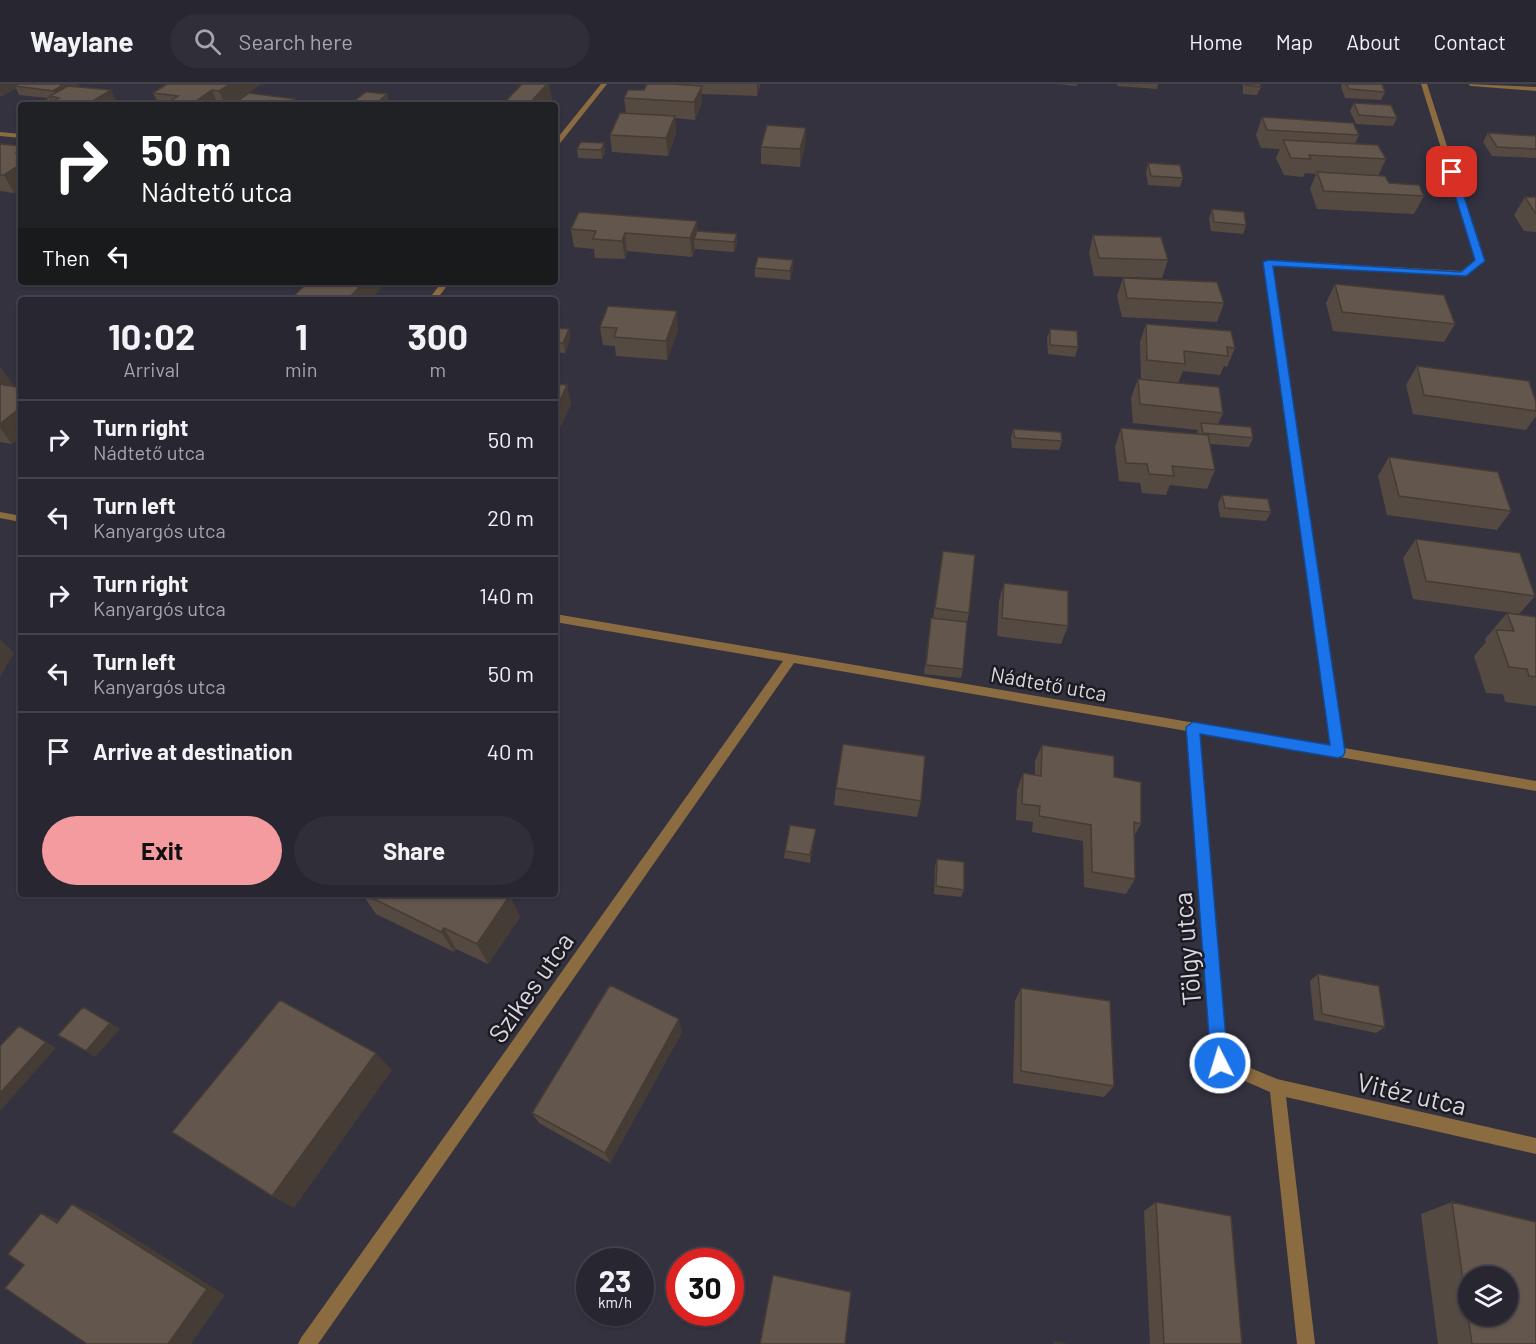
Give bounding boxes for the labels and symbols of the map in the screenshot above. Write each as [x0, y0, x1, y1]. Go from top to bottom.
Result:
pin [1426, 146, 1477, 197]
street label: Nádtető utca [989, 660, 1109, 706]
street label: Tölgy utca [1166, 891, 1206, 1007]
street label: Szikes utca [481, 926, 579, 1048]
position arrow [1188, 1031, 1252, 1095]
street label: Vitéz utca [1354, 1065, 1470, 1121]
speed limit sign: 30 [666, 1248, 744, 1326]

